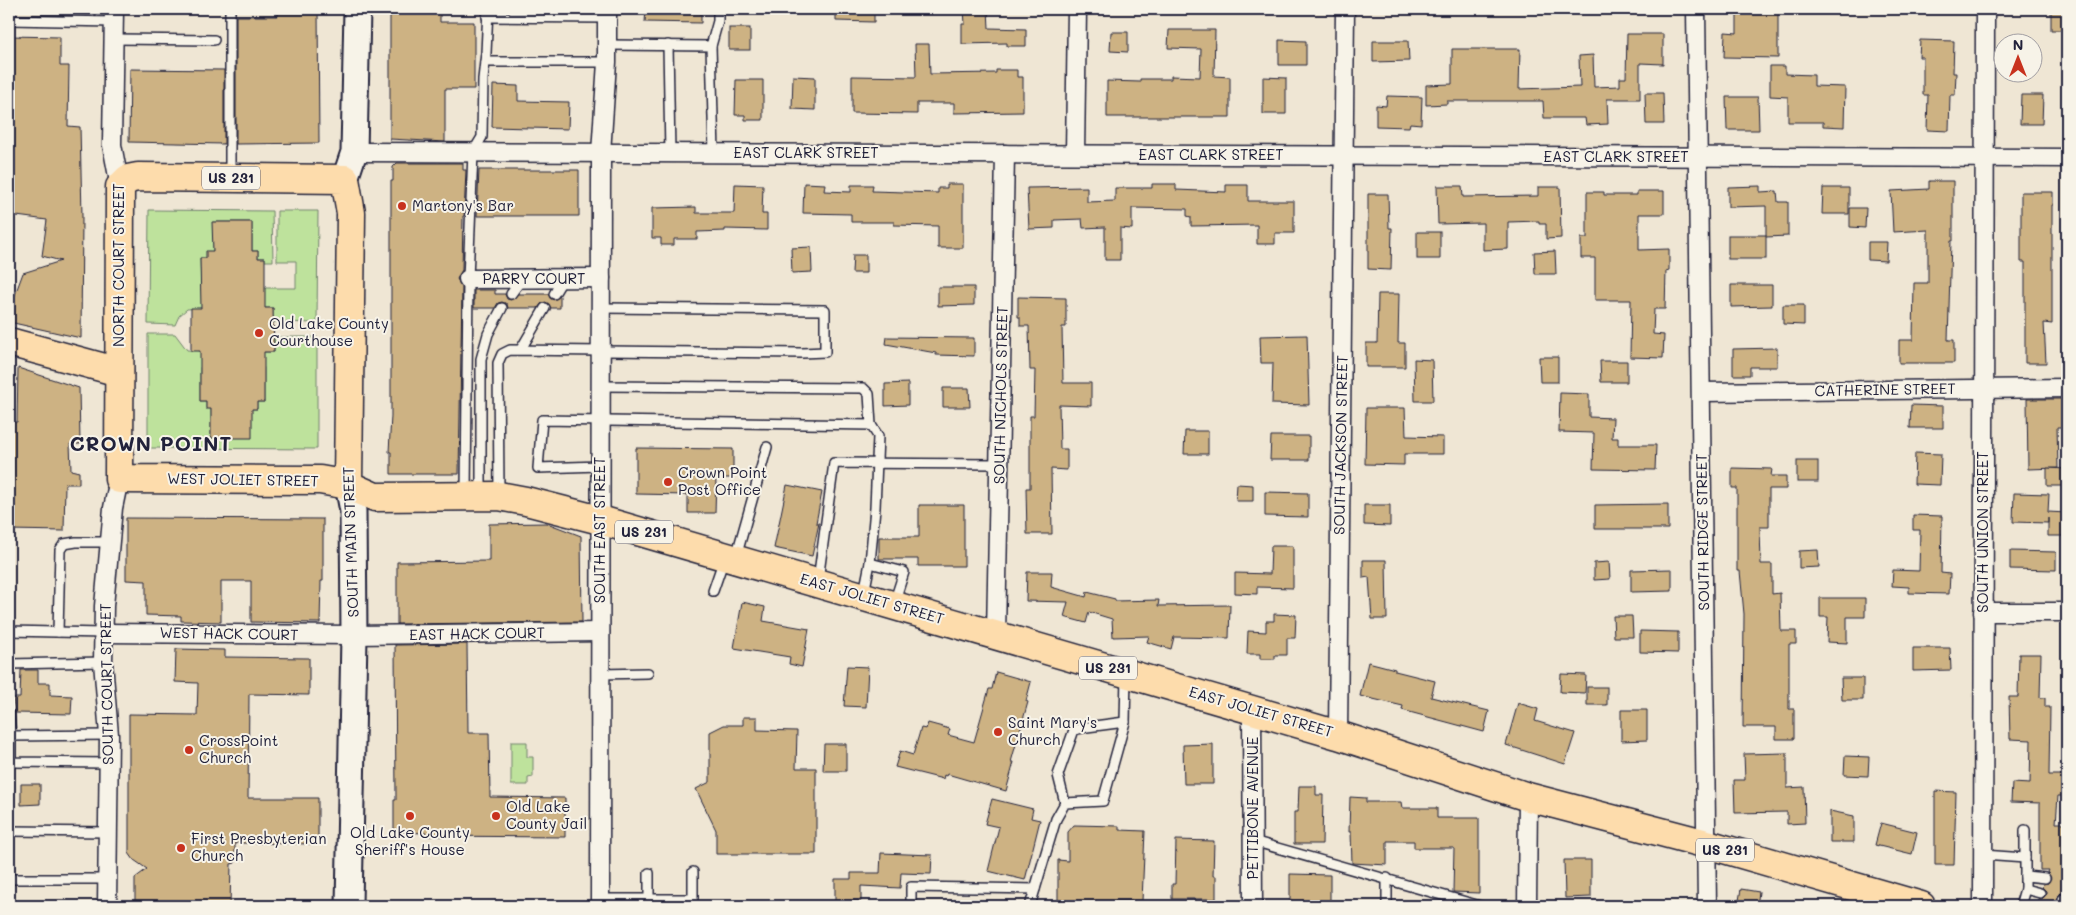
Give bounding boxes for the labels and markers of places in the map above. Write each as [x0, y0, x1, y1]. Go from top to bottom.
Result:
place label: Martony's Bar [412, 195, 514, 215]
marker: Martony's Bar [396, 200, 408, 212]
place label: Old Lake County Courthouse [269, 313, 389, 350]
marker: Old Lake County Courthouse [253, 327, 265, 339]
place label: Crown Point Post Office [678, 462, 767, 499]
marker: Crown Point Post Office [662, 476, 674, 488]
place label: Saint Mary's Church [1008, 712, 1097, 749]
marker: Saint Mary's Church [992, 726, 1004, 738]
place label: CrossPoint Church [199, 730, 278, 767]
marker: CrossPoint Church [183, 744, 195, 756]
place label: Old Lake County Jail [506, 796, 587, 833]
marker: Old Lake County Sheriff's House [404, 810, 416, 822]
marker: Old Lake County Jail [490, 810, 502, 822]
place label: Old Lake County Sheriff's House [350, 822, 470, 859]
place label: First Presbyterian Church [191, 828, 327, 865]
marker: First Presbyterian Church [175, 842, 187, 854]

